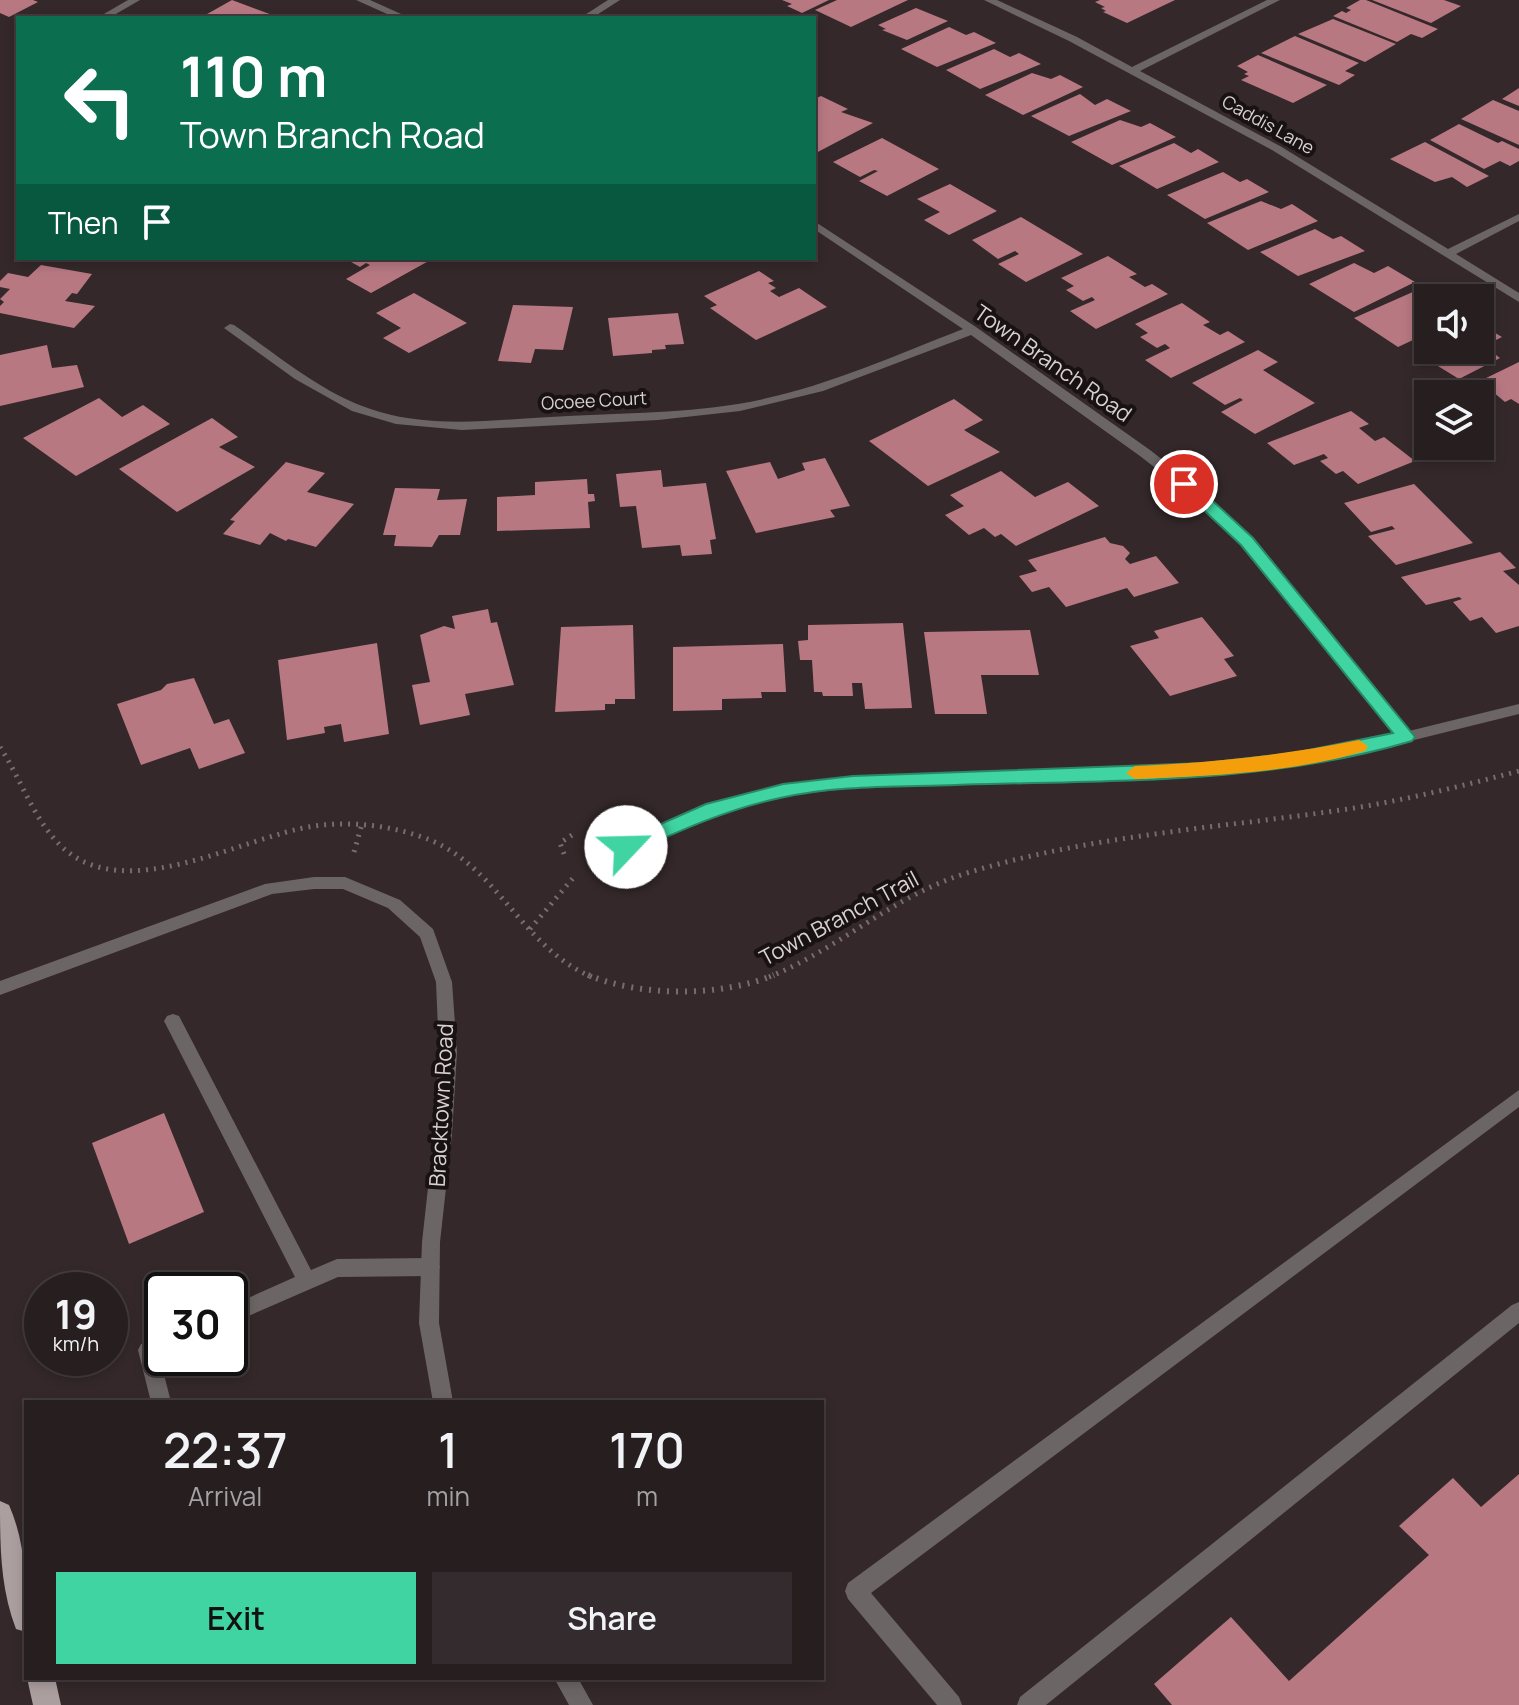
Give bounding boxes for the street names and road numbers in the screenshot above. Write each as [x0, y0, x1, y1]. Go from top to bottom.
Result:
street label: Caddis Lane [1218, 89, 1319, 159]
street label: Town Branch Road [968, 297, 1138, 429]
street label: Ocoee Court [540, 385, 647, 415]
street label: Town Branch Trail [754, 863, 924, 973]
street label: Bracktown Road [422, 1022, 460, 1188]

